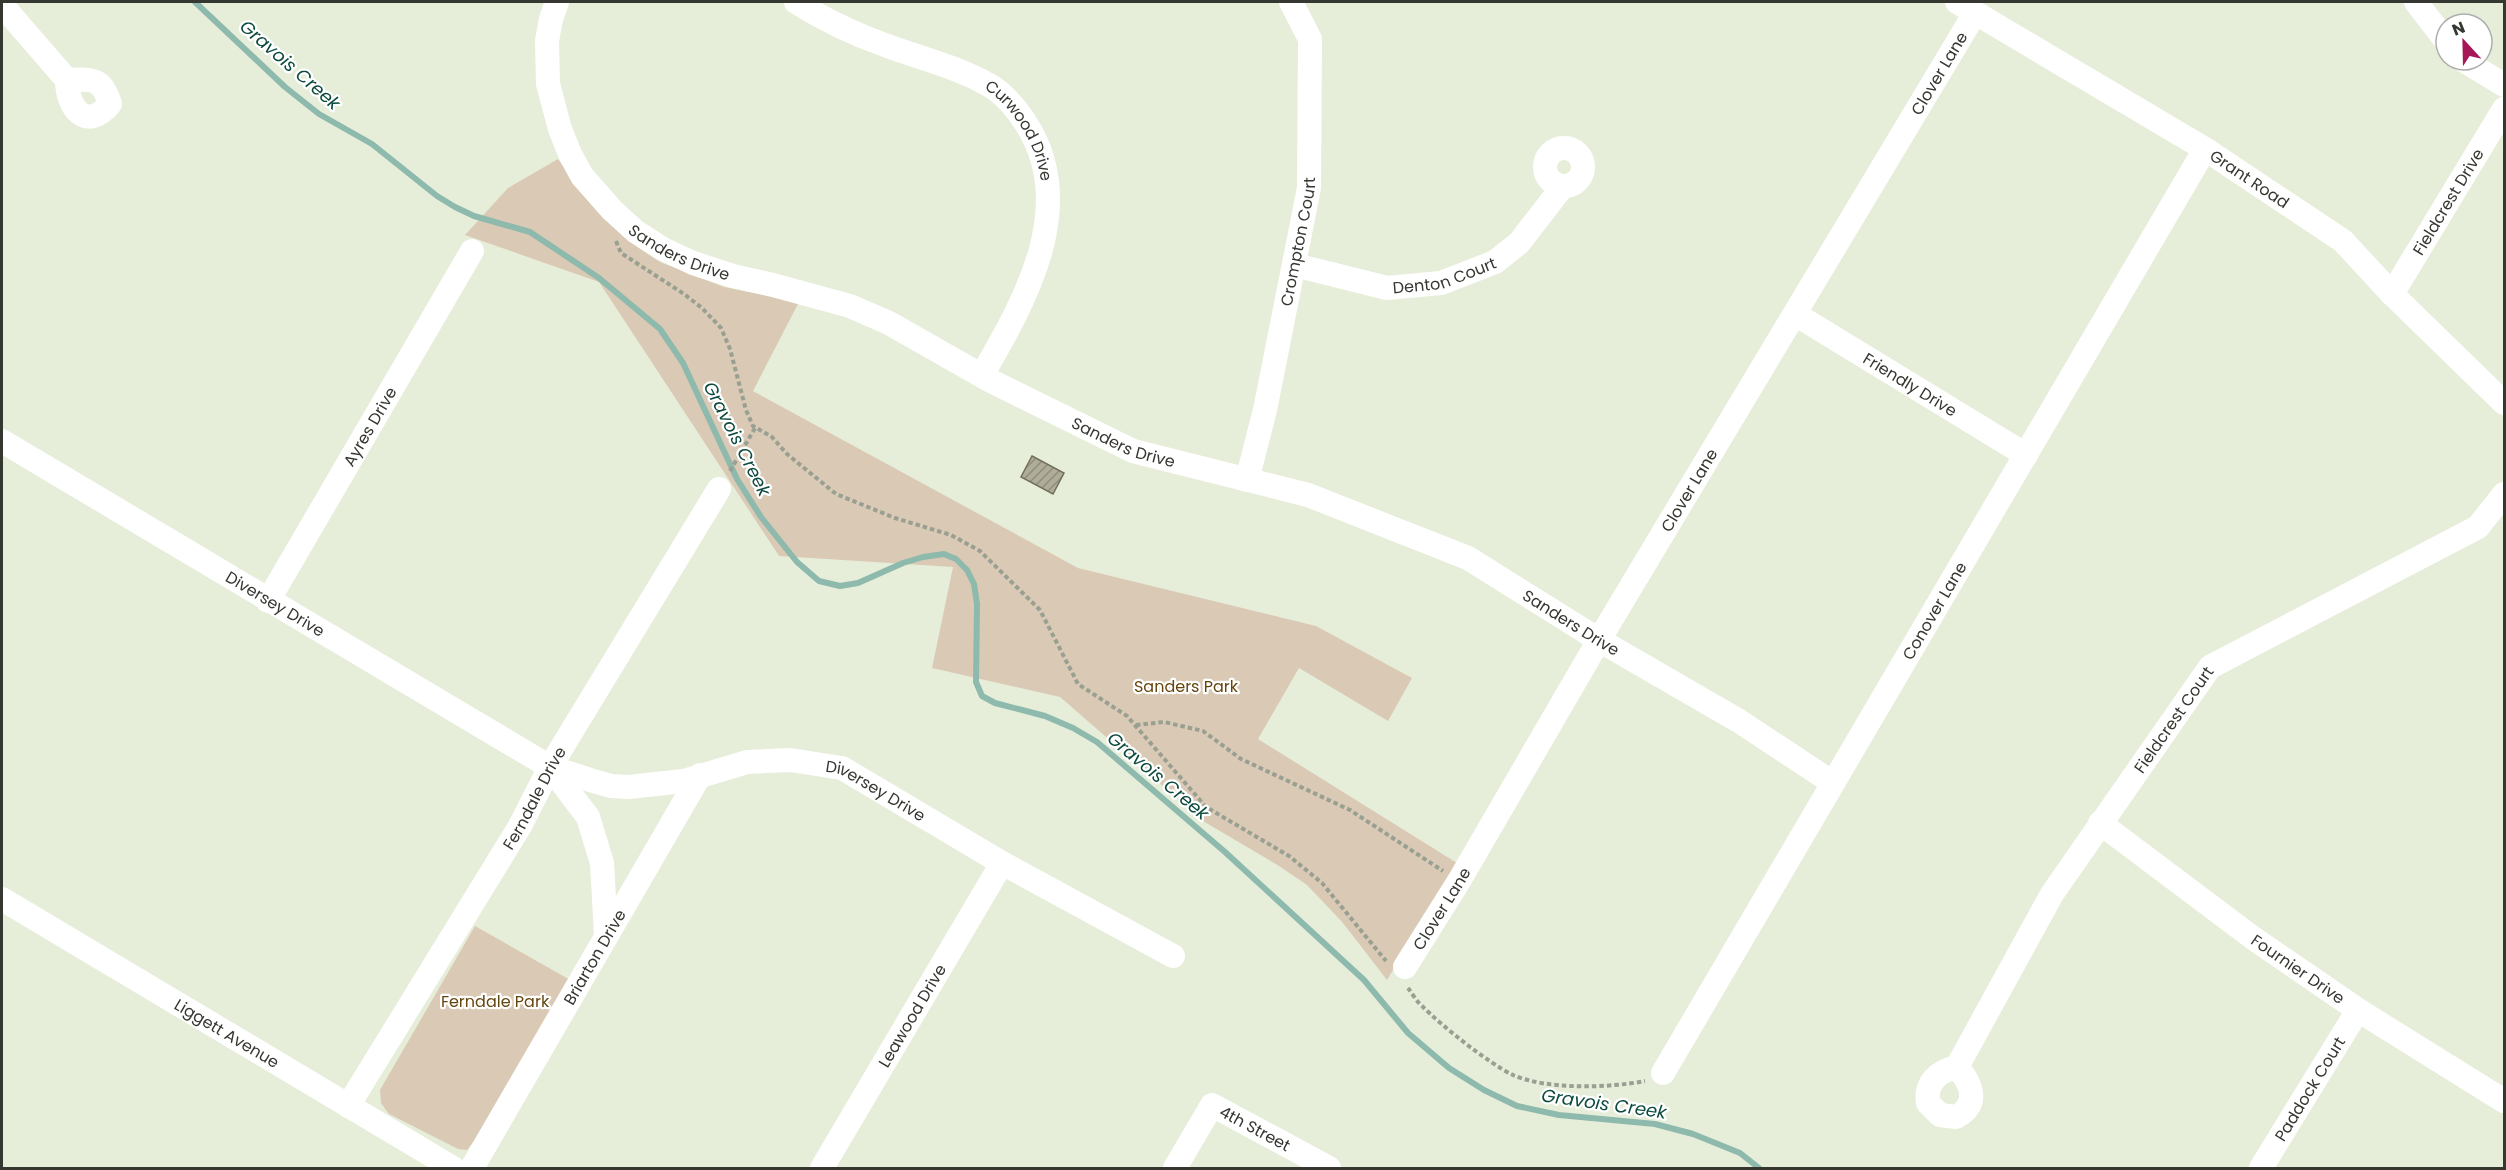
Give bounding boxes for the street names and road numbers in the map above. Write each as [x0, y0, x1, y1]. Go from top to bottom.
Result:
street label: Clover Lane [1905, 27, 1973, 120]
street label: Curwood Drive [981, 74, 1058, 183]
street label: Grant Road [2205, 144, 2294, 214]
street label: Fieldcrest Drive [2407, 144, 2490, 260]
street label: Crompton Court [1275, 177, 1321, 308]
street label: Sanders Drive [623, 219, 733, 286]
street label: Denton Court [1392, 252, 1500, 299]
street label: Friendly Drive [1859, 347, 1961, 422]
street label: Ayres Drive [338, 383, 402, 471]
street label: Sanders Drive [1068, 412, 1178, 473]
street label: Clover Lane [1655, 444, 1723, 536]
street label: Conover Lane [1897, 558, 1972, 664]
street label: Diversey Drive [221, 566, 329, 643]
street label: Sanders Drive [1518, 584, 1624, 662]
street label: Fieldcrest Court [2129, 662, 2219, 778]
street label: Ferndale Drive [497, 742, 572, 854]
street label: Diversey Drive [824, 755, 930, 827]
street label: Clover Lane [1407, 863, 1477, 955]
street label: Briarton Drive [558, 905, 632, 1009]
street label: Fournier Drive [2246, 929, 2349, 1010]
street label: Leawood Drive [873, 960, 952, 1072]
street label: Liggett Avenue [170, 993, 284, 1074]
street label: Paddock Court [2269, 1032, 2351, 1146]
street label: 4th Street [1215, 1100, 1294, 1157]

